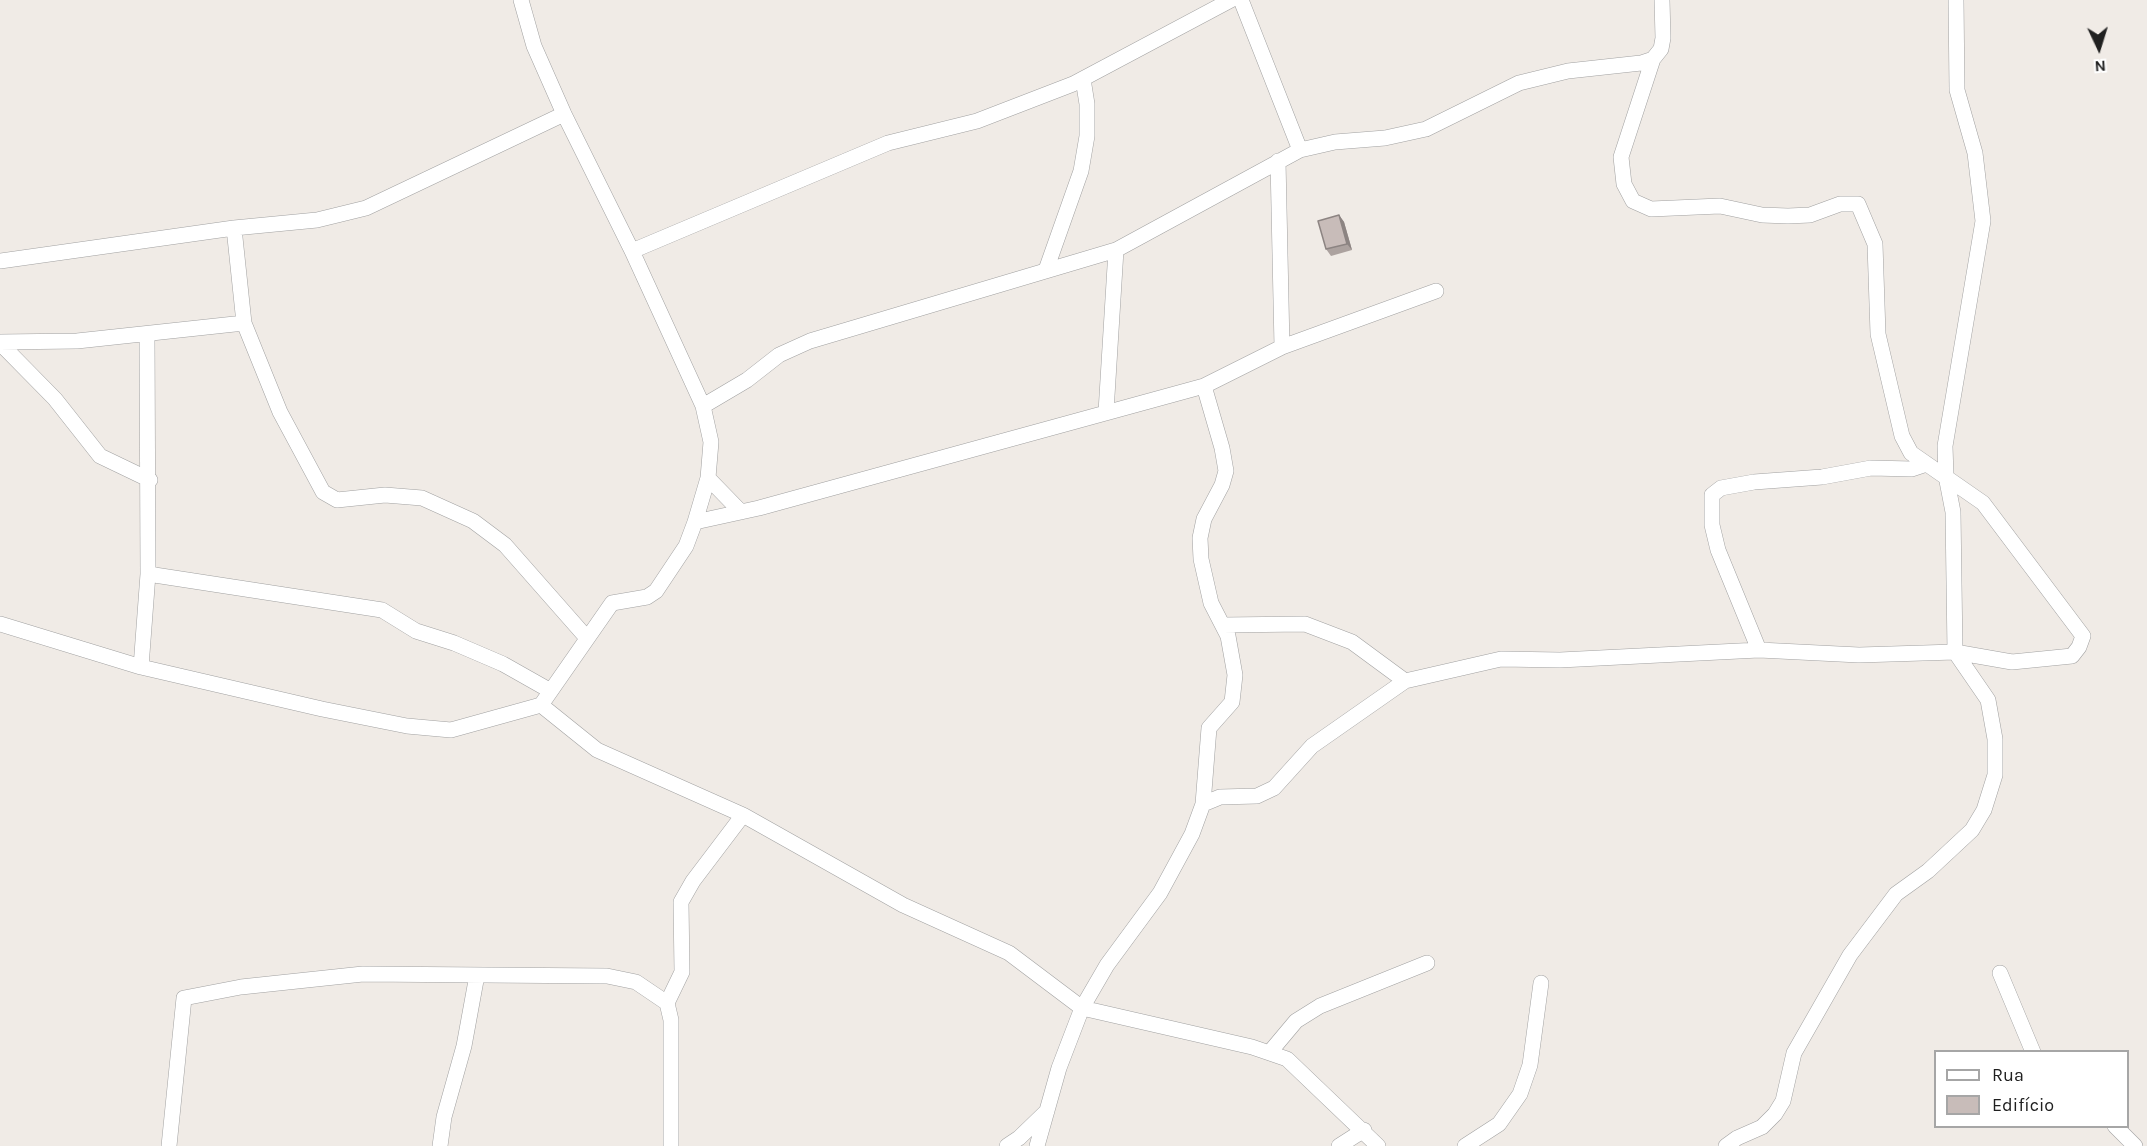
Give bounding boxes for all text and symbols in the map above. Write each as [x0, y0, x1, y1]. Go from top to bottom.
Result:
north arrow [2069, 18, 2129, 78]
text: N [2094, 57, 2107, 76]
legend [1934, 1050, 2129, 1128]
text: Rua [1992, 1064, 2024, 1086]
text: Edifício [1992, 1094, 2054, 1116]

